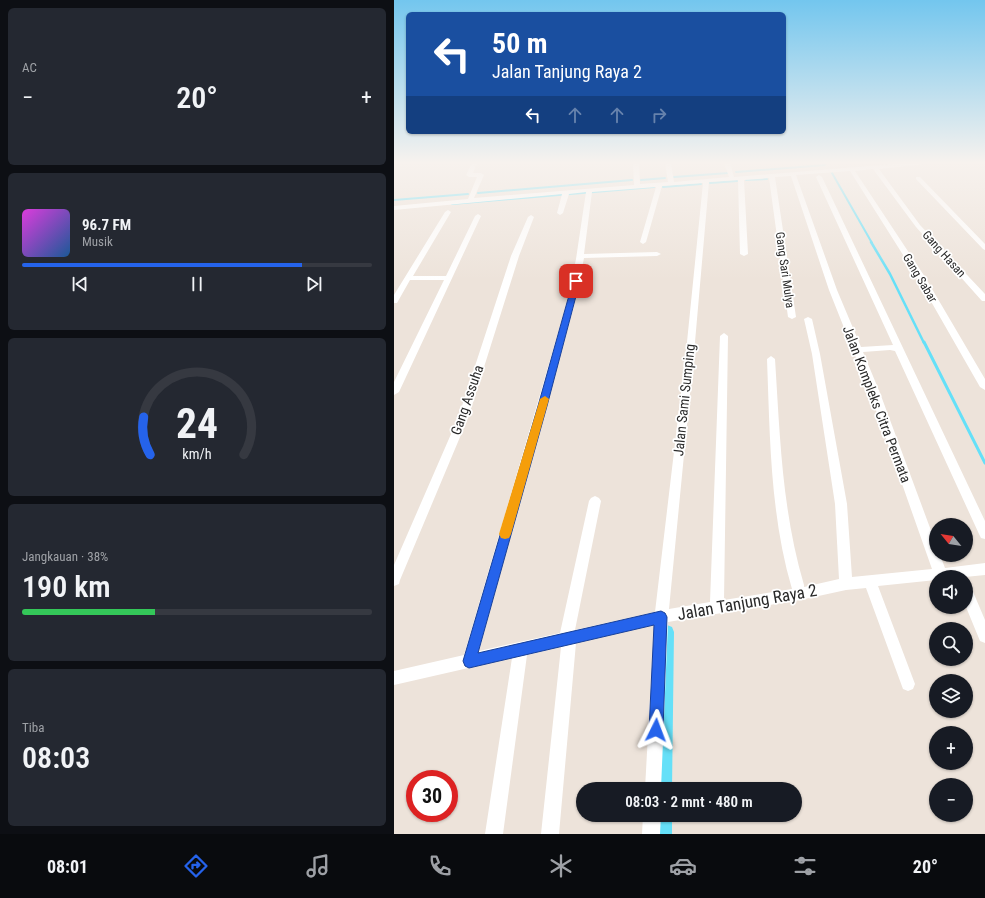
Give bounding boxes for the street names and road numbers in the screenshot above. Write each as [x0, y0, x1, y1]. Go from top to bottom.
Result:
street label: Gang Hasan [920, 228, 969, 280]
street label: Gang Sari Mulya [773, 231, 797, 309]
street label: Gang Sabar [900, 251, 940, 305]
street label: Jalan Kompleks Citra Permata [840, 323, 914, 485]
street label: Jalan Sami Sumping [670, 343, 698, 457]
street label: Gang Assuha [448, 363, 486, 437]
street label: Jalan Tanjung Raya 2 [676, 580, 818, 624]

